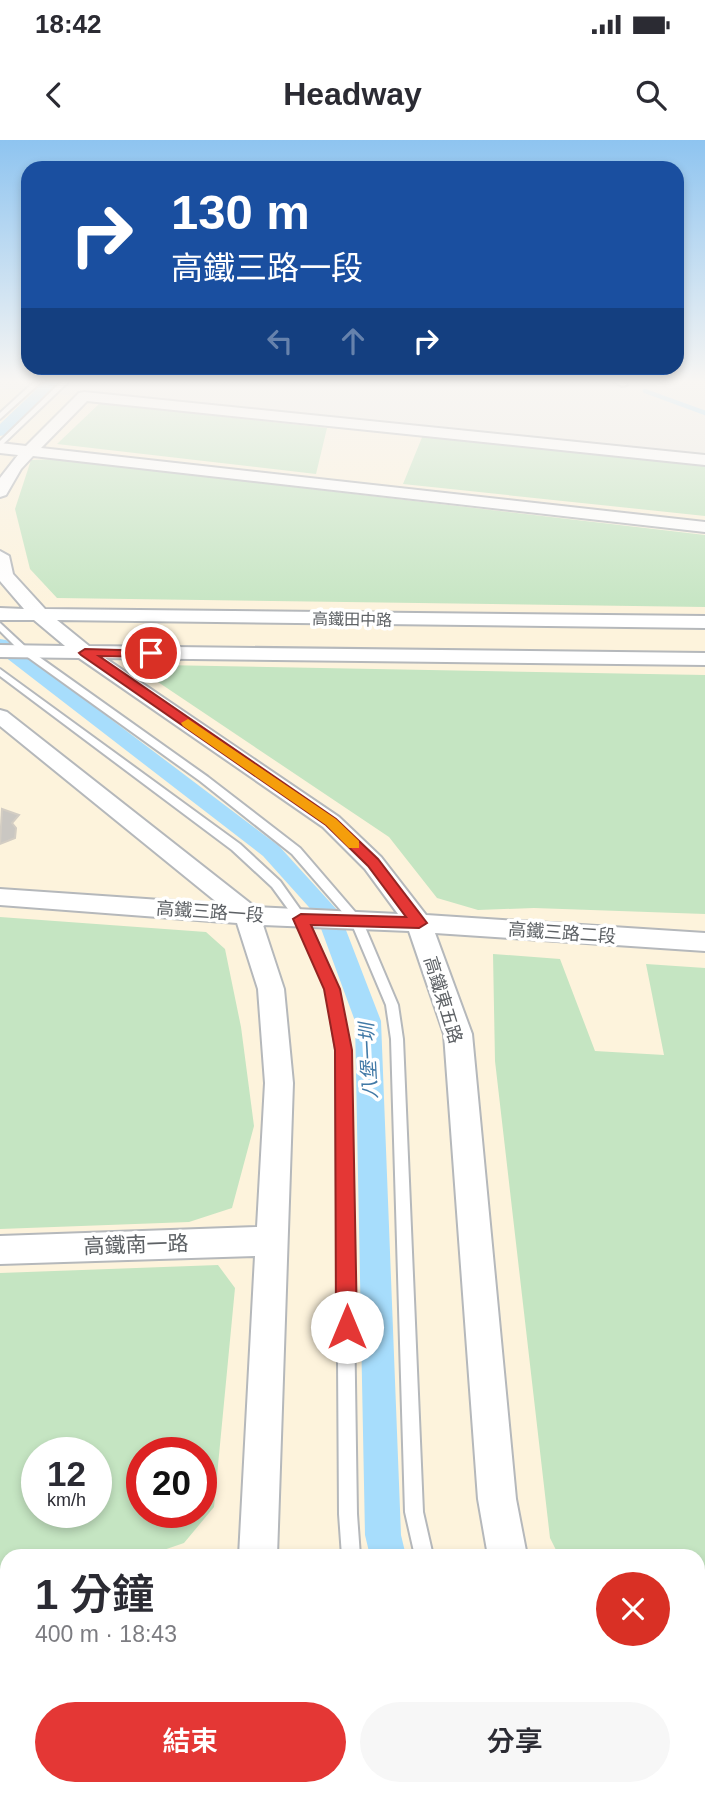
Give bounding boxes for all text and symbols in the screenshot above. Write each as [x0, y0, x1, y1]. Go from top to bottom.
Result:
text: 18:42 [35, 9, 102, 39]
icon: back [35, 76, 73, 114]
text: Headway [283, 76, 422, 112]
icon: search [632, 76, 670, 114]
text: 130 m [171, 185, 310, 239]
icon: right [56, 189, 147, 280]
text: 高鐵三路一段 [171, 250, 363, 286]
icon: left [261, 322, 299, 360]
icon: ahead [334, 322, 372, 360]
icon: right [407, 322, 445, 360]
street label: 高鐵田中路 [312, 610, 392, 629]
pin [121, 623, 181, 683]
icon: arrive [132, 634, 170, 672]
street label: 高鐵三路一段 [155, 898, 265, 926]
street label: 高鐵三路二段 [507, 919, 617, 947]
street label: 高鐵東五路 [420, 954, 466, 1046]
water label: 八堡一圳 [356, 1019, 381, 1099]
street label: 高鐵南一路 [83, 1231, 189, 1258]
position arrow [310, 1290, 384, 1364]
speed limit sign: 20 [126, 1437, 217, 1528]
text: 12 [47, 1454, 86, 1493]
text: km/h [47, 1490, 86, 1510]
text: 1 分鐘 [35, 1571, 154, 1618]
button: close [596, 1572, 670, 1646]
text: 400 m · 18:43 [35, 1621, 177, 1647]
button: 結束 [35, 1702, 346, 1782]
button: 分享 [360, 1702, 670, 1782]

